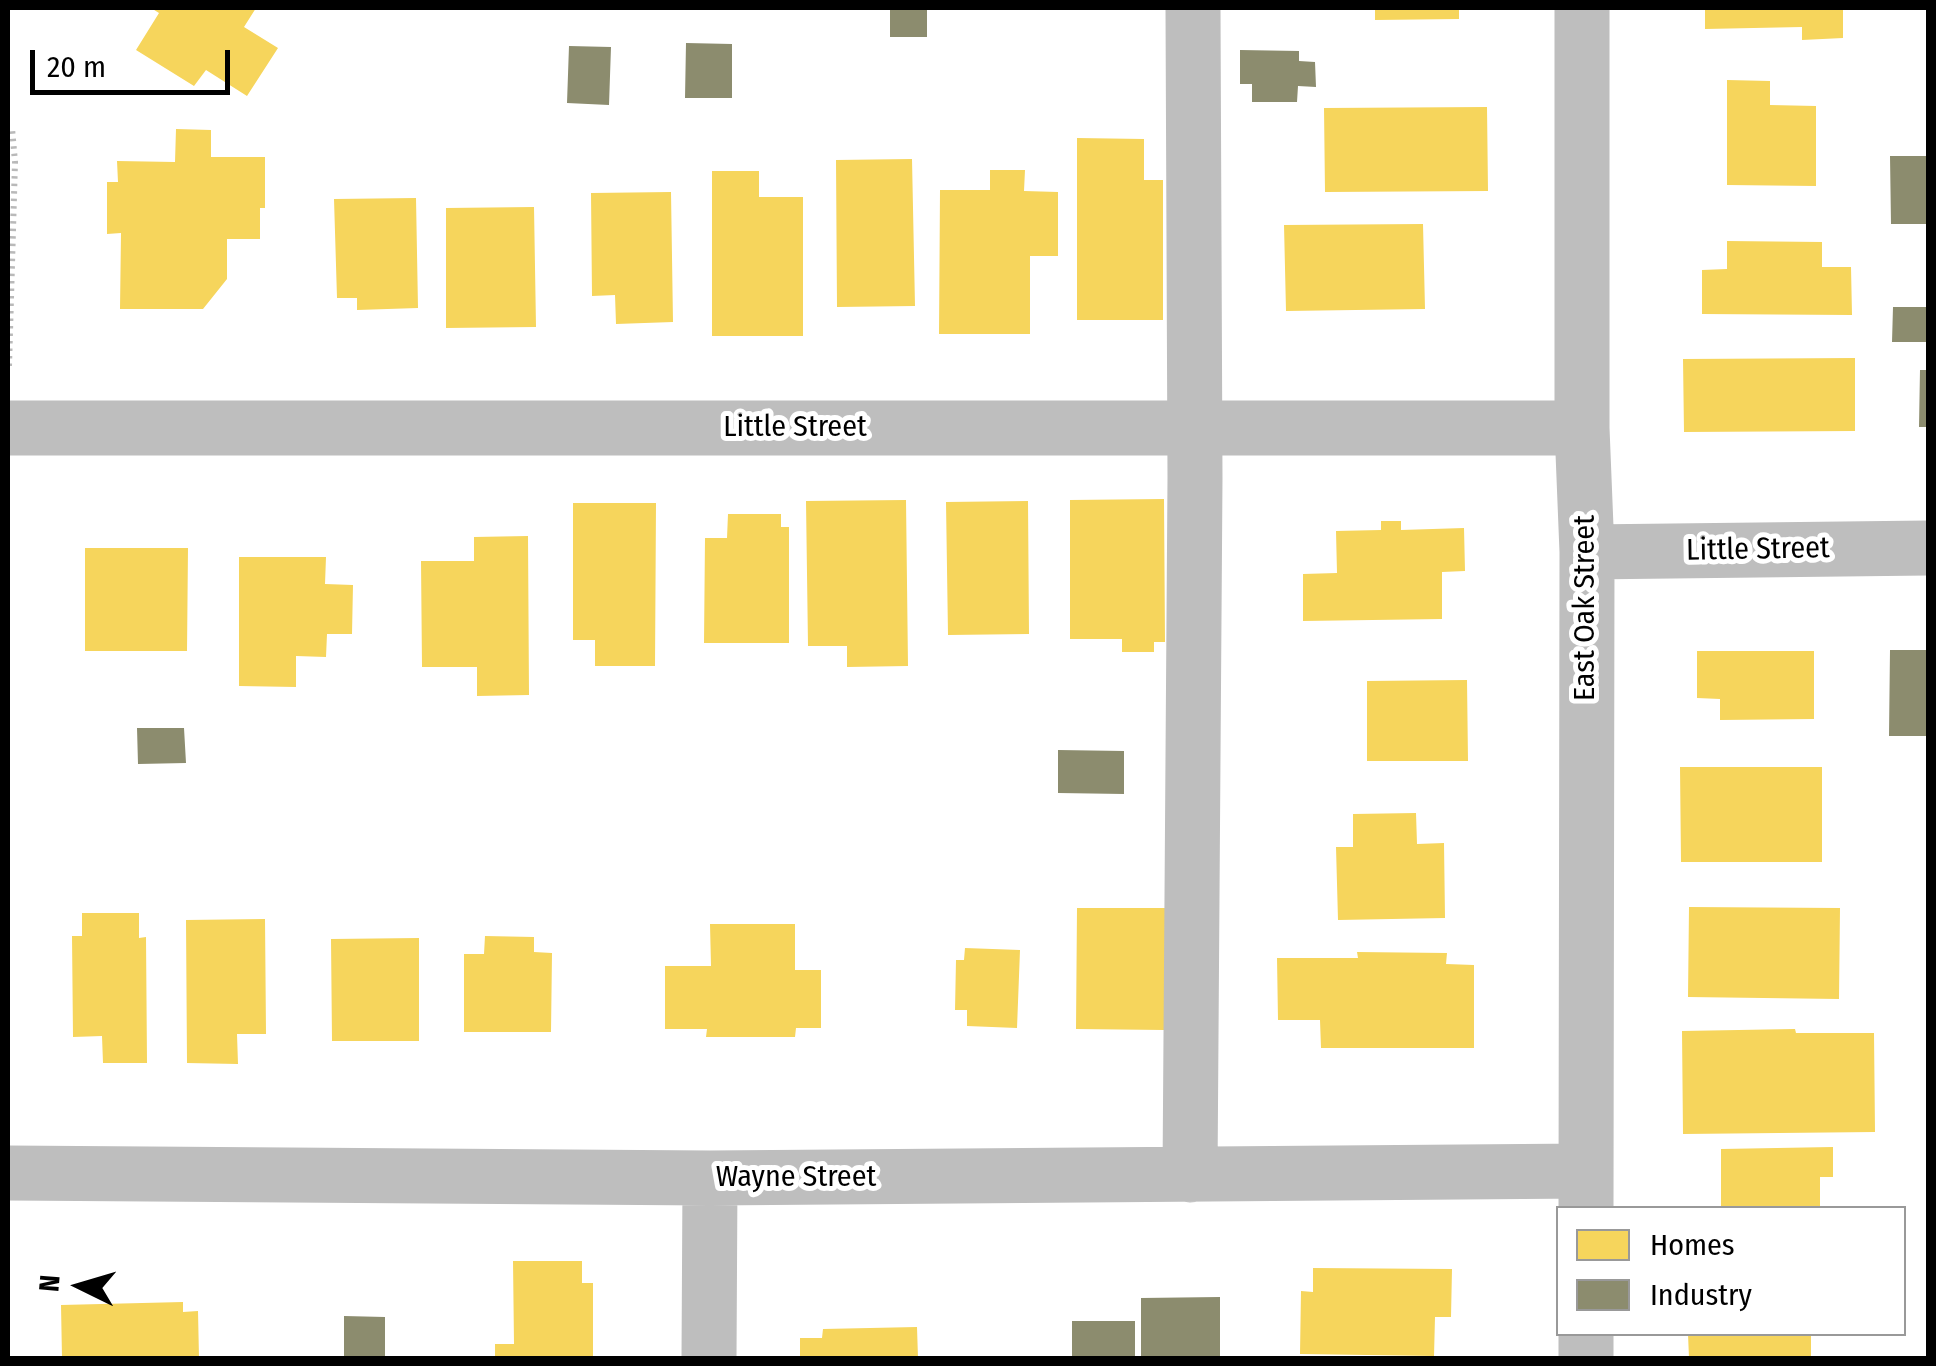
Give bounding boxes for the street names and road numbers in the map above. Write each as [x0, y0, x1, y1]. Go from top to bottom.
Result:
street label: Little Street [723, 410, 867, 446]
street label: East Oak Street [1568, 515, 1604, 701]
street label: Little Street [1686, 531, 1830, 569]
street label: Wayne Street [716, 1160, 876, 1196]

